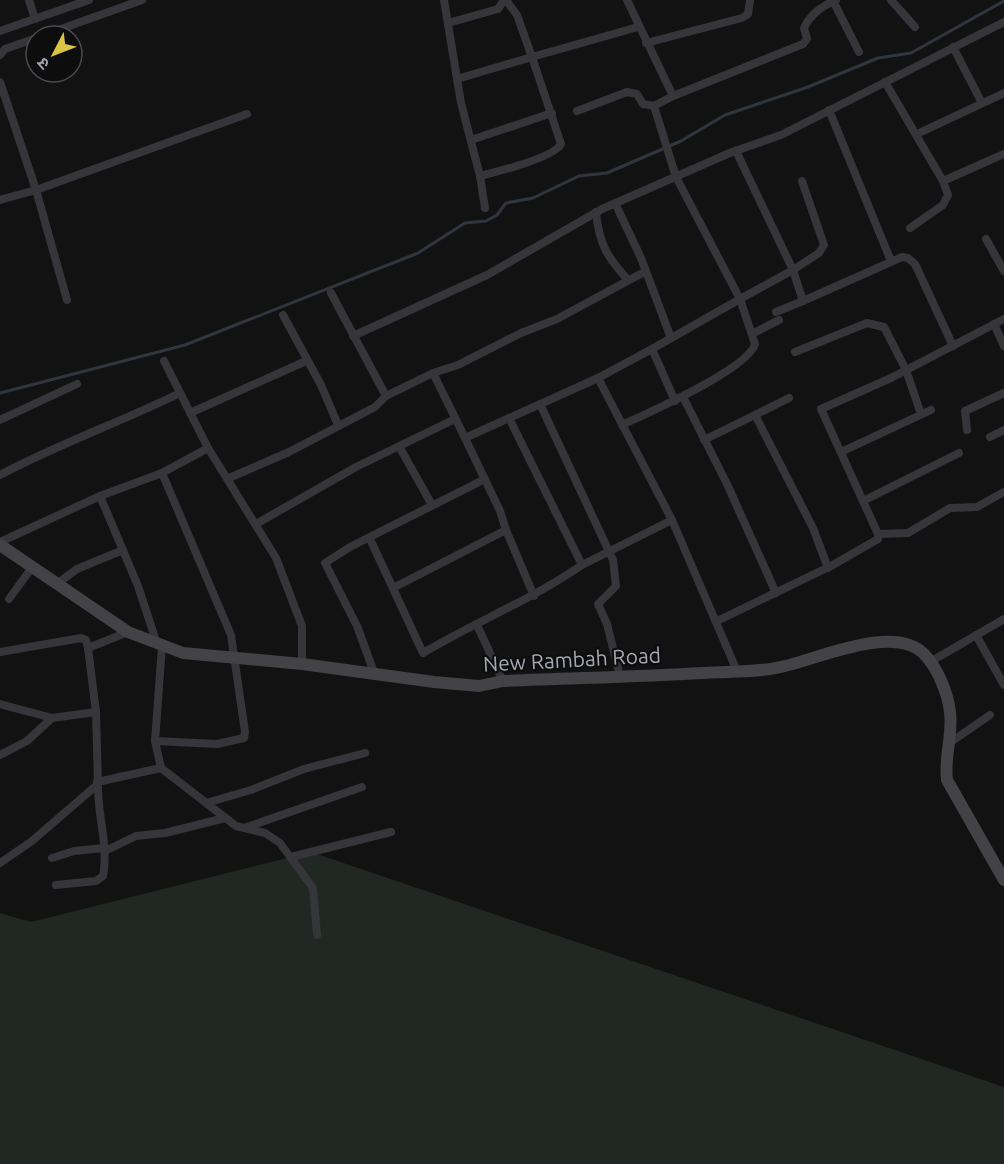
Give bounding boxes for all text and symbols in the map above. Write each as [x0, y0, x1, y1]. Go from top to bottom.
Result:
north arrow [24, 24, 84, 84]
text: उ [33, 54, 53, 74]
street label: New Rambah Road [482, 642, 661, 676]

